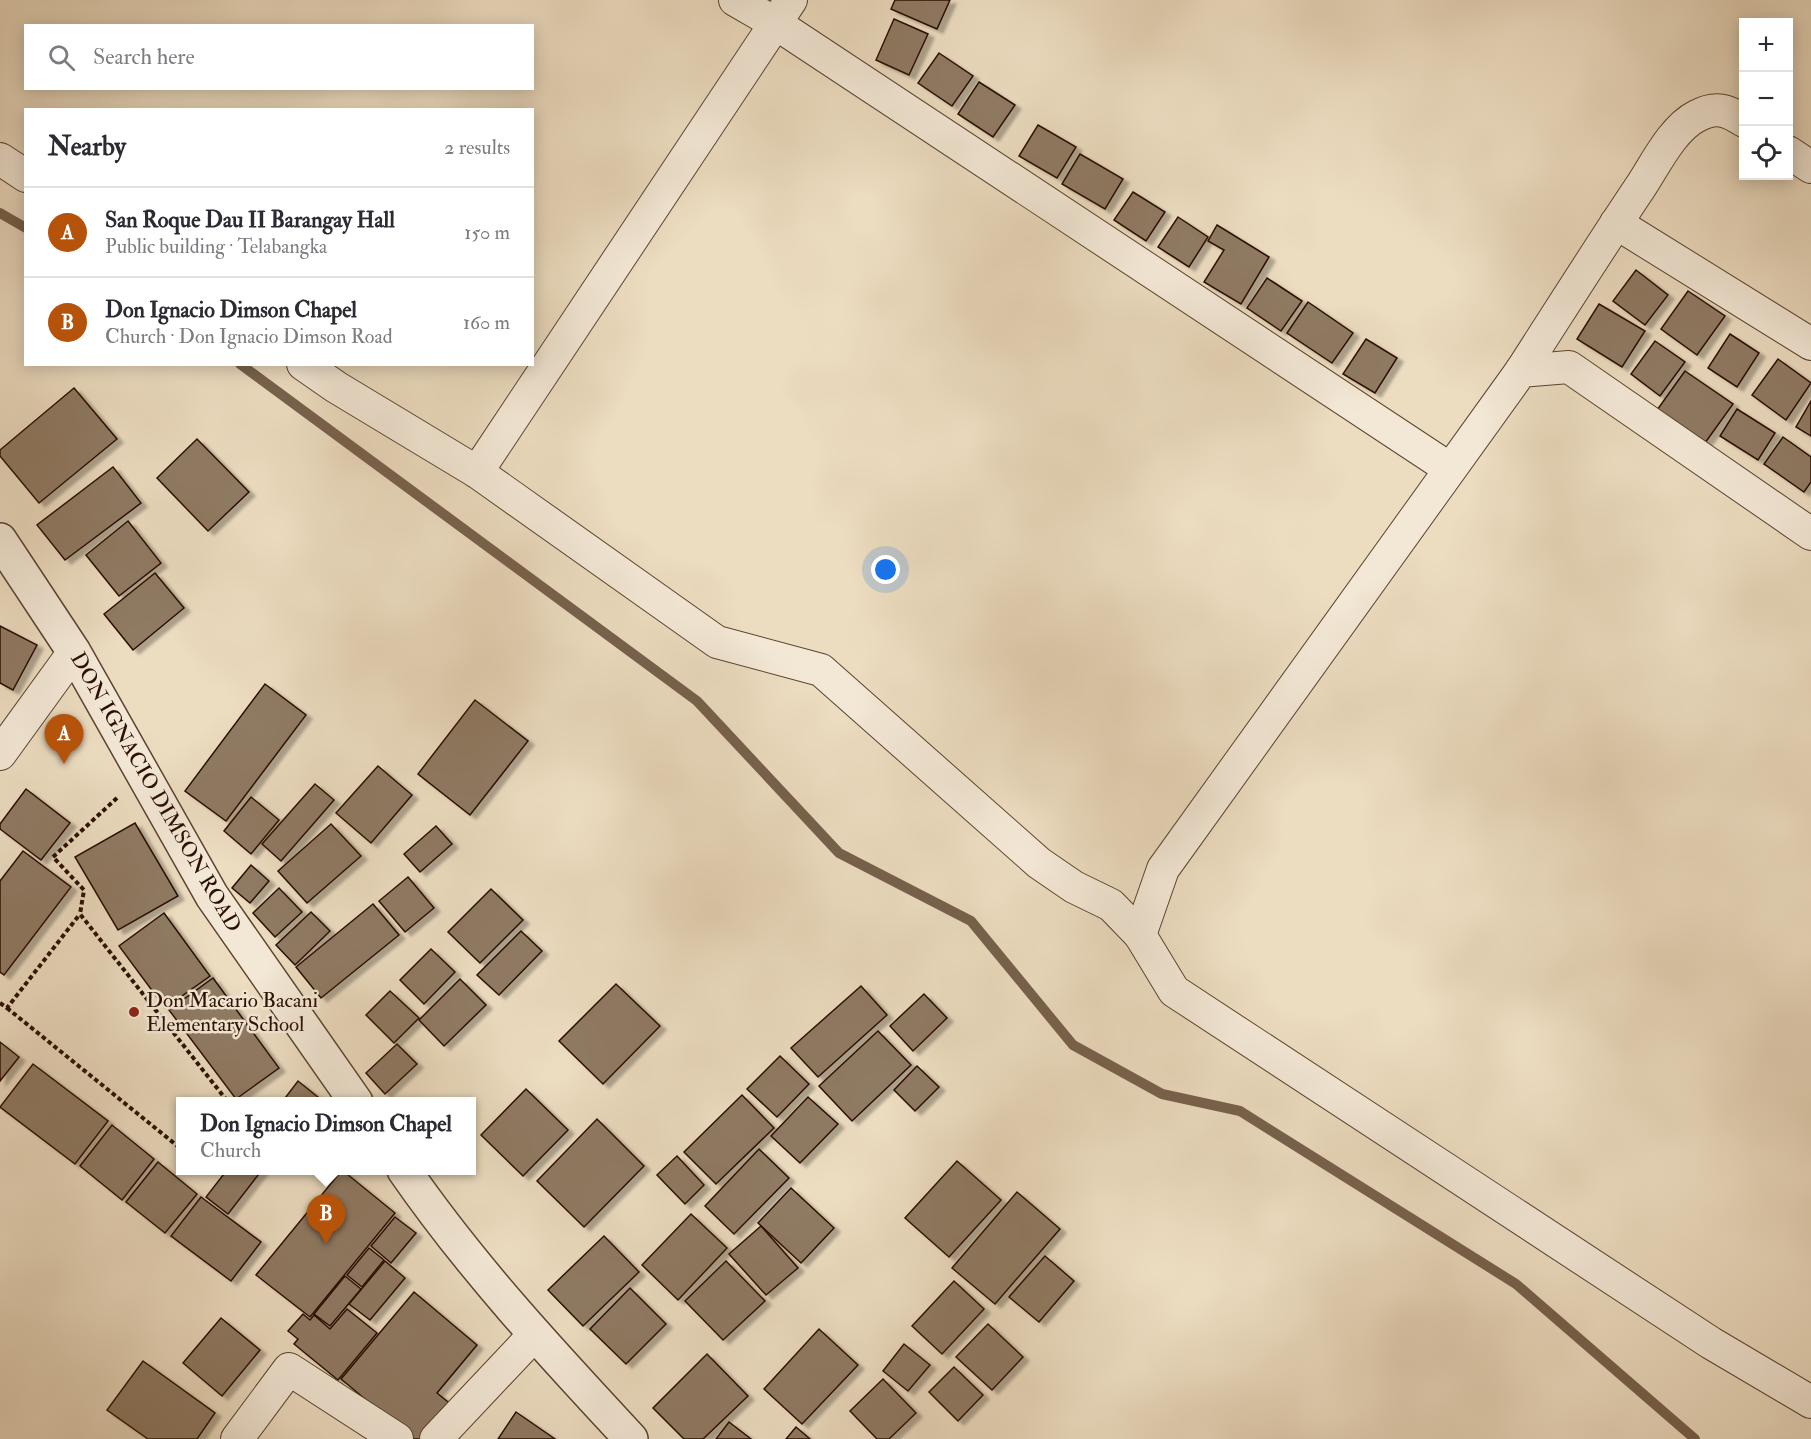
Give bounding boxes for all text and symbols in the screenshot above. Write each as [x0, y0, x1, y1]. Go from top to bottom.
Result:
map controls [1739, 18, 1793, 180]
button: + [1739, 18, 1793, 72]
search box [24, 24, 534, 90]
icon: search [45, 41, 78, 74]
text: Search here [93, 43, 195, 71]
button: − [1739, 72, 1793, 126]
button: locate [1739, 126, 1793, 180]
text: Nearby [48, 131, 126, 163]
text: 2 results [444, 135, 510, 160]
text: San Roque Dau II Barangay Hall [105, 206, 395, 234]
text: A [61, 220, 74, 245]
text: 150 m [464, 220, 510, 245]
text: Public building · Telabangka [105, 234, 327, 259]
text: Don Ignacio Dimson Chapel [105, 296, 357, 324]
text: B [61, 310, 74, 335]
text: 160 m [463, 310, 510, 335]
text: Church · Don Ignacio Dimson Road [105, 324, 393, 349]
your location [871, 555, 900, 584]
street label: DON IGNACIO DIMSON ROAD [65, 648, 247, 936]
pin: A [44, 714, 84, 764]
place label: Don Macario Bacani Elementary School [146, 987, 319, 1038]
marker: Don Macario Bacani Elementary School [127, 1005, 141, 1019]
popup [176, 1097, 476, 1175]
text: Don Ignacio Dimson Chapel [200, 1110, 452, 1138]
text: Church [200, 1138, 261, 1163]
pin: B [306, 1194, 346, 1244]

